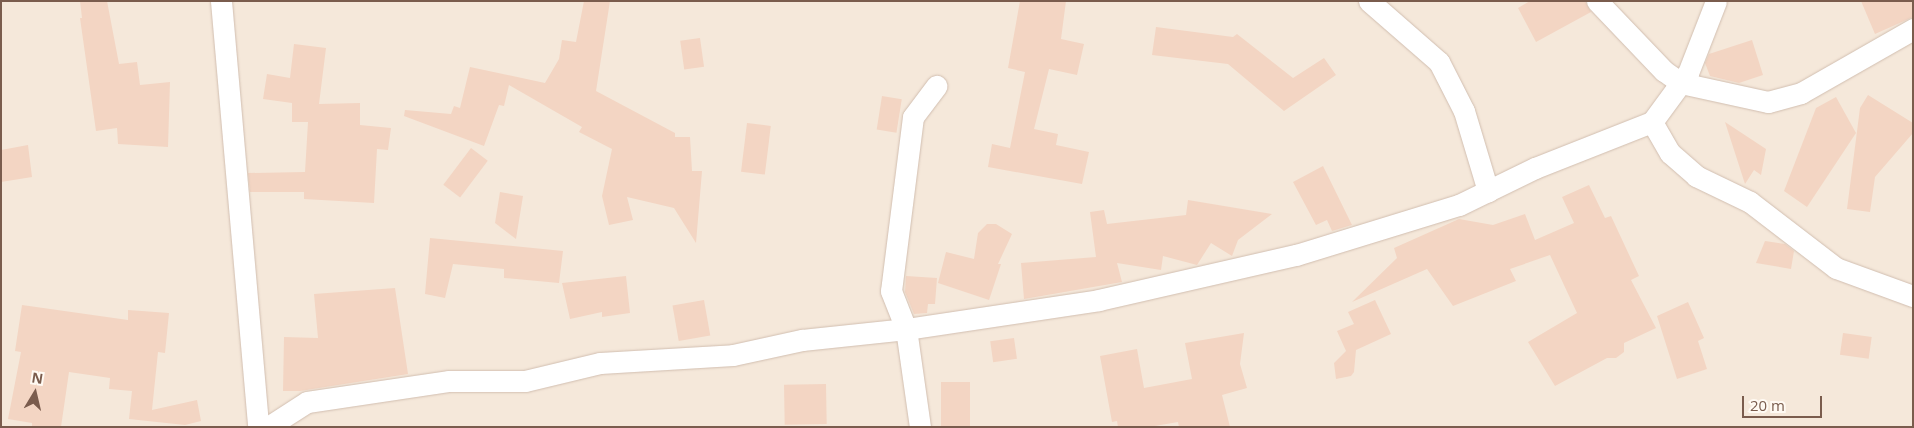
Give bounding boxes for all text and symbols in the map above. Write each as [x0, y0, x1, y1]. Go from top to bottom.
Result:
text: N [30, 367, 45, 388]
north arrow [10, 368, 60, 418]
scale bar [1744, 386, 1824, 418]
text: 20 m [1750, 395, 1785, 415]

